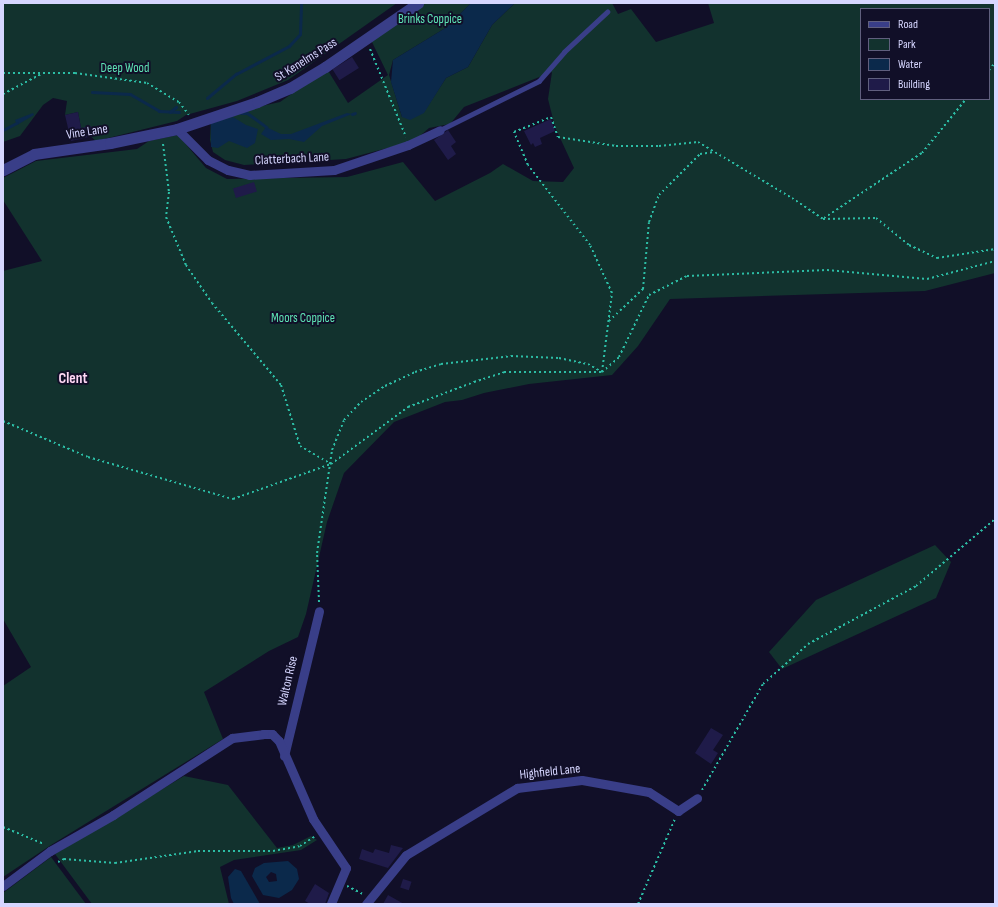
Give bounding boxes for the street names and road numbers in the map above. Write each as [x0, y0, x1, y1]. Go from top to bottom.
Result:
street label: St Kenelms Pass [272, 35, 340, 85]
street label: Vine Lane [65, 121, 109, 143]
street label: Clatterbach Lane [254, 149, 330, 169]
street label: Walton Rise [275, 655, 301, 707]
street label: Highfield Lane [519, 761, 581, 783]

